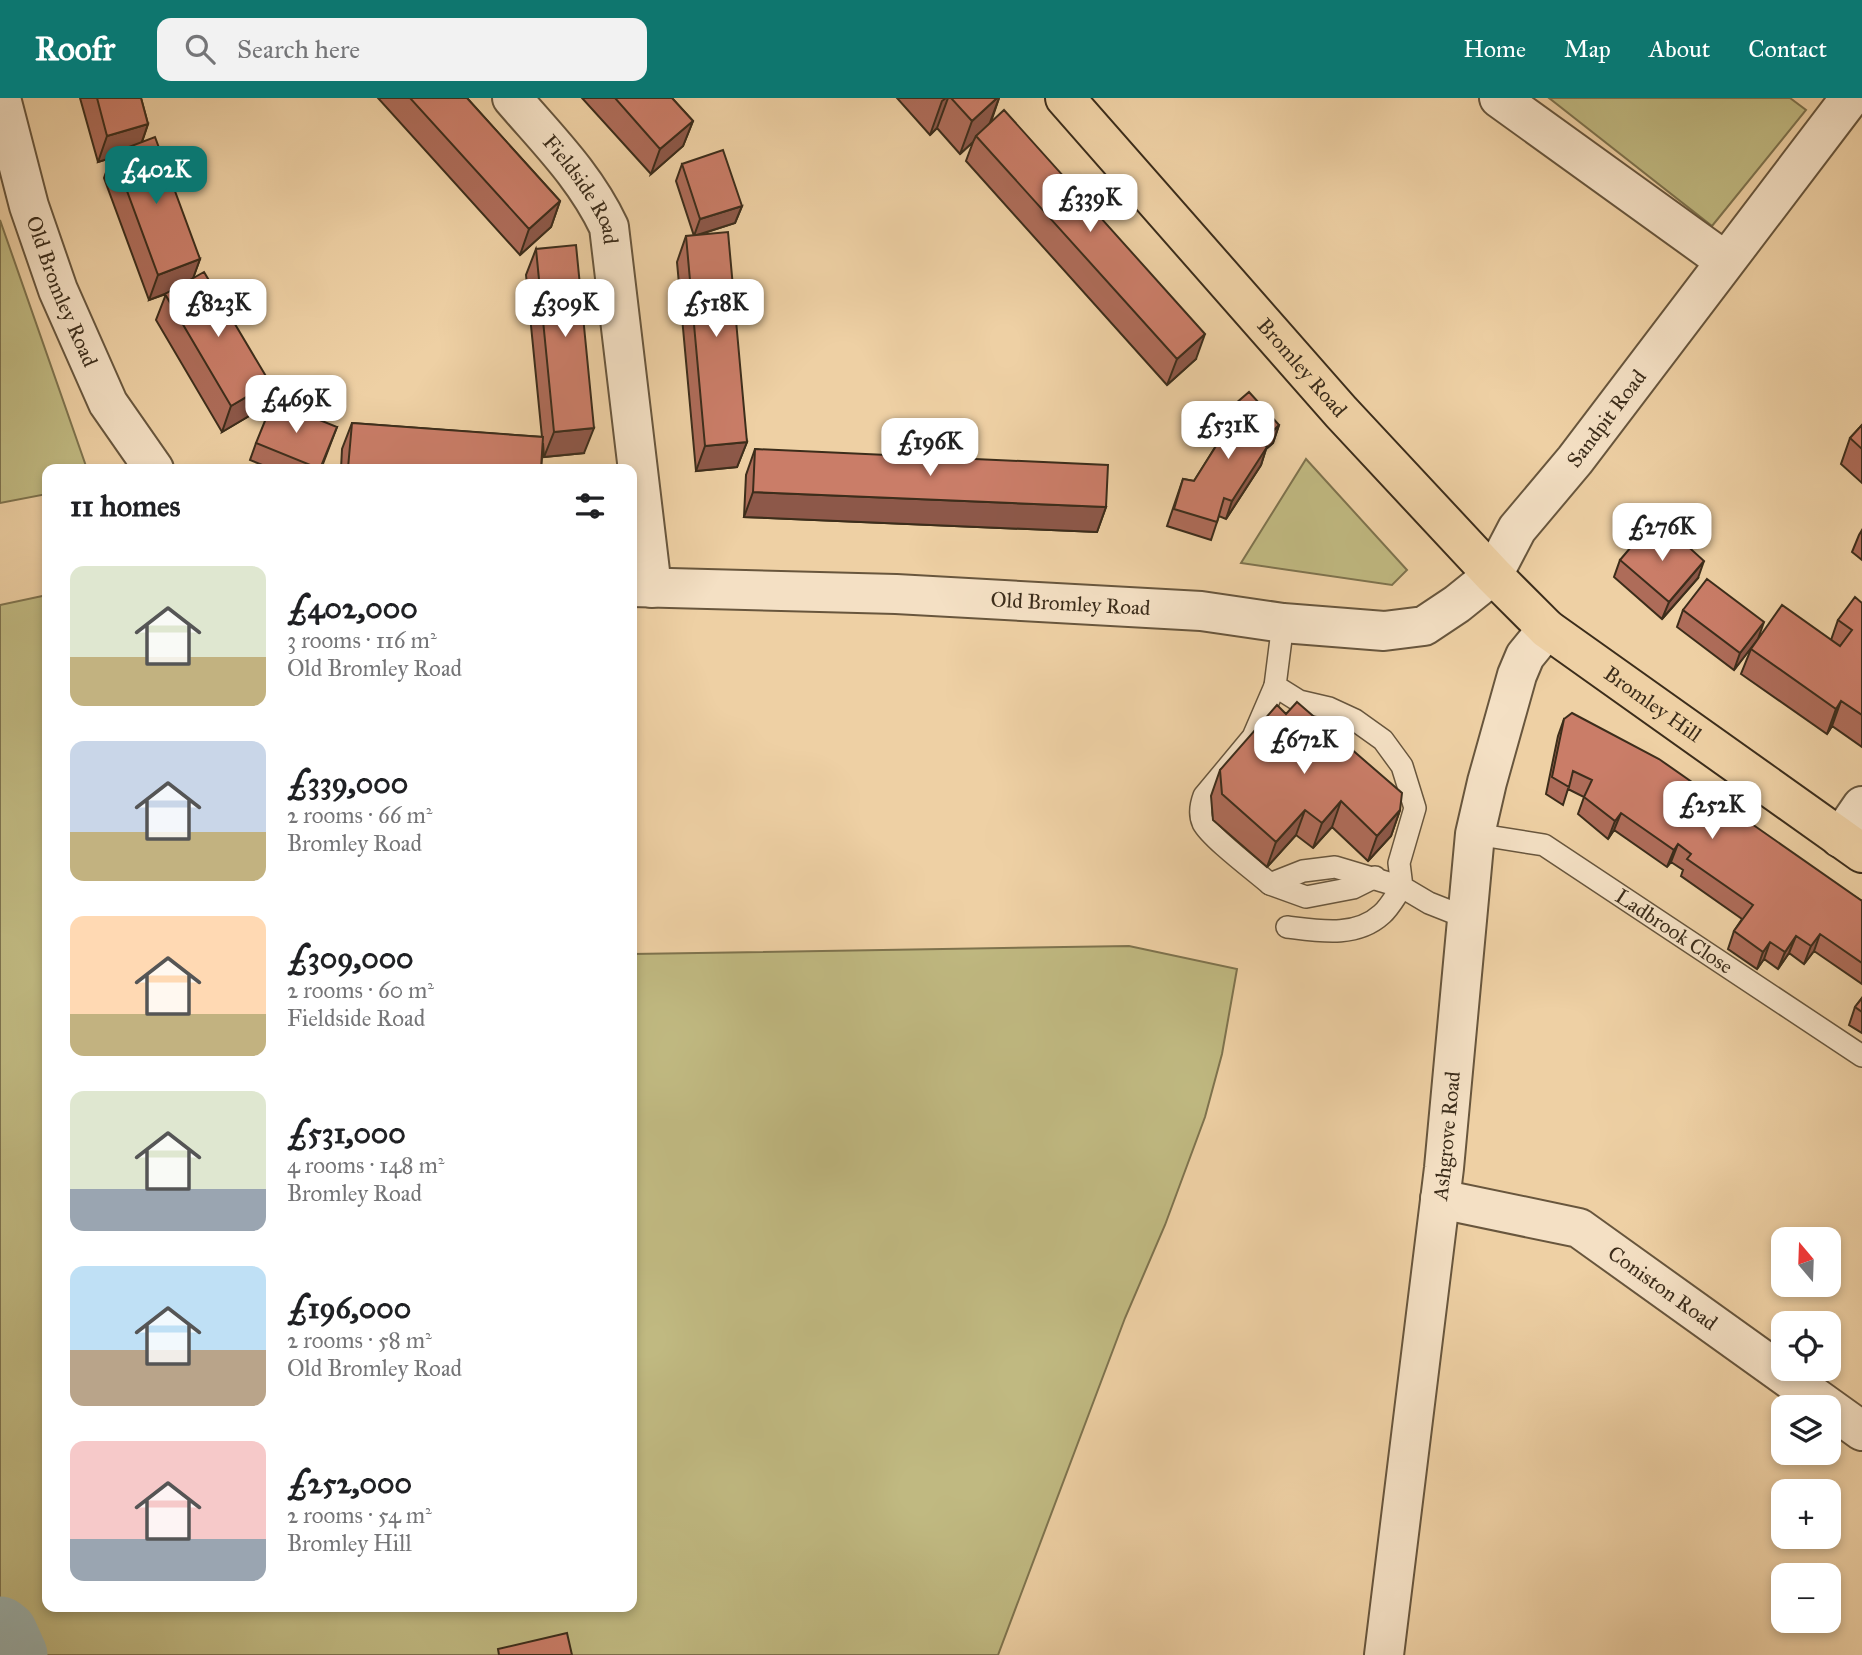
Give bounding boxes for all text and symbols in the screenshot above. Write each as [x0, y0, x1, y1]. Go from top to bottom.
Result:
search box [157, 18, 647, 81]
text: Roofr [35, 29, 115, 69]
icon: search [181, 30, 219, 68]
text: Search here [237, 33, 360, 65]
text: Home [1463, 34, 1526, 64]
text: Map [1564, 34, 1611, 64]
text: About [1649, 34, 1710, 64]
text: Contact [1748, 34, 1827, 64]
street label: Fieldside Road [537, 129, 624, 246]
pin: £402K [107, 146, 205, 206]
text: £402K [121, 155, 191, 183]
pin: £339K [1041, 174, 1139, 234]
text: £339K [1058, 183, 1122, 211]
street label: Old Bromley Road [20, 213, 103, 371]
pin: £823K [169, 280, 267, 339]
pin: £309K [516, 280, 614, 339]
pin: £518K [667, 280, 765, 339]
text: £823K [185, 288, 251, 316]
text: £309K [531, 288, 599, 316]
text: £518K [684, 288, 748, 316]
street label: Bromley Road [1252, 313, 1353, 423]
street label: Sandpit Road [1561, 364, 1652, 473]
pin: £469K [247, 376, 345, 435]
text: £469K [261, 384, 331, 412]
pin: £531K [1179, 402, 1277, 461]
text: £531K [1197, 410, 1259, 438]
pin: £196K [881, 418, 979, 478]
text: £196K [897, 427, 963, 455]
icon: filters [571, 487, 609, 525]
text: 11 homes [70, 488, 181, 524]
pin: £276K [1613, 504, 1711, 563]
text: £276K [1628, 512, 1696, 540]
street label: Old Bromley Road [990, 586, 1152, 621]
text: £402,000 [287, 590, 418, 626]
icon: home [126, 594, 210, 678]
text: 3 rooms · 116 m² [287, 626, 437, 654]
text: Old Bromley Road [287, 654, 462, 682]
street label: Bromley Hill [1599, 661, 1707, 748]
pin: £672K [1255, 716, 1353, 776]
text: £672K [1270, 725, 1338, 753]
text: £339,000 [287, 765, 408, 801]
icon: home [126, 769, 210, 853]
pin: £252K [1663, 782, 1761, 841]
text: £252K [1679, 790, 1745, 818]
text: 2 rooms · 66 m² [287, 801, 432, 829]
text: Bromley Road [287, 829, 422, 857]
street label: Ladbrook Close [1610, 883, 1738, 980]
text: £309,000 [287, 940, 414, 976]
icon: home [126, 944, 210, 1028]
text: 2 rooms · 60 m² [287, 976, 434, 1004]
text: Fieldside Road [287, 1004, 425, 1032]
street label: Ashgrove Road [1427, 1070, 1466, 1203]
text: £531,000 [287, 1115, 406, 1151]
icon: home [126, 1119, 210, 1203]
text: 4 rooms · 148 m² [287, 1151, 444, 1179]
text: Bromley Road [287, 1179, 422, 1207]
north arrow [1771, 1227, 1841, 1297]
map controls [1771, 1227, 1841, 1633]
street label: Coniston Road [1603, 1240, 1723, 1336]
text: £196,000 [287, 1290, 411, 1326]
icon: home [126, 1294, 210, 1378]
button: locate [1771, 1311, 1841, 1381]
text: 2 rooms · 58 m² [287, 1326, 432, 1354]
text: Old Bromley Road [287, 1354, 462, 1382]
button: layers [1771, 1395, 1841, 1465]
text: £252,000 [287, 1465, 412, 1501]
icon: home [126, 1469, 210, 1553]
button: + [1771, 1479, 1841, 1549]
text: 2 rooms · 54 m² [287, 1501, 432, 1529]
text: Bromley Hill [287, 1529, 412, 1557]
button: − [1771, 1563, 1841, 1633]

